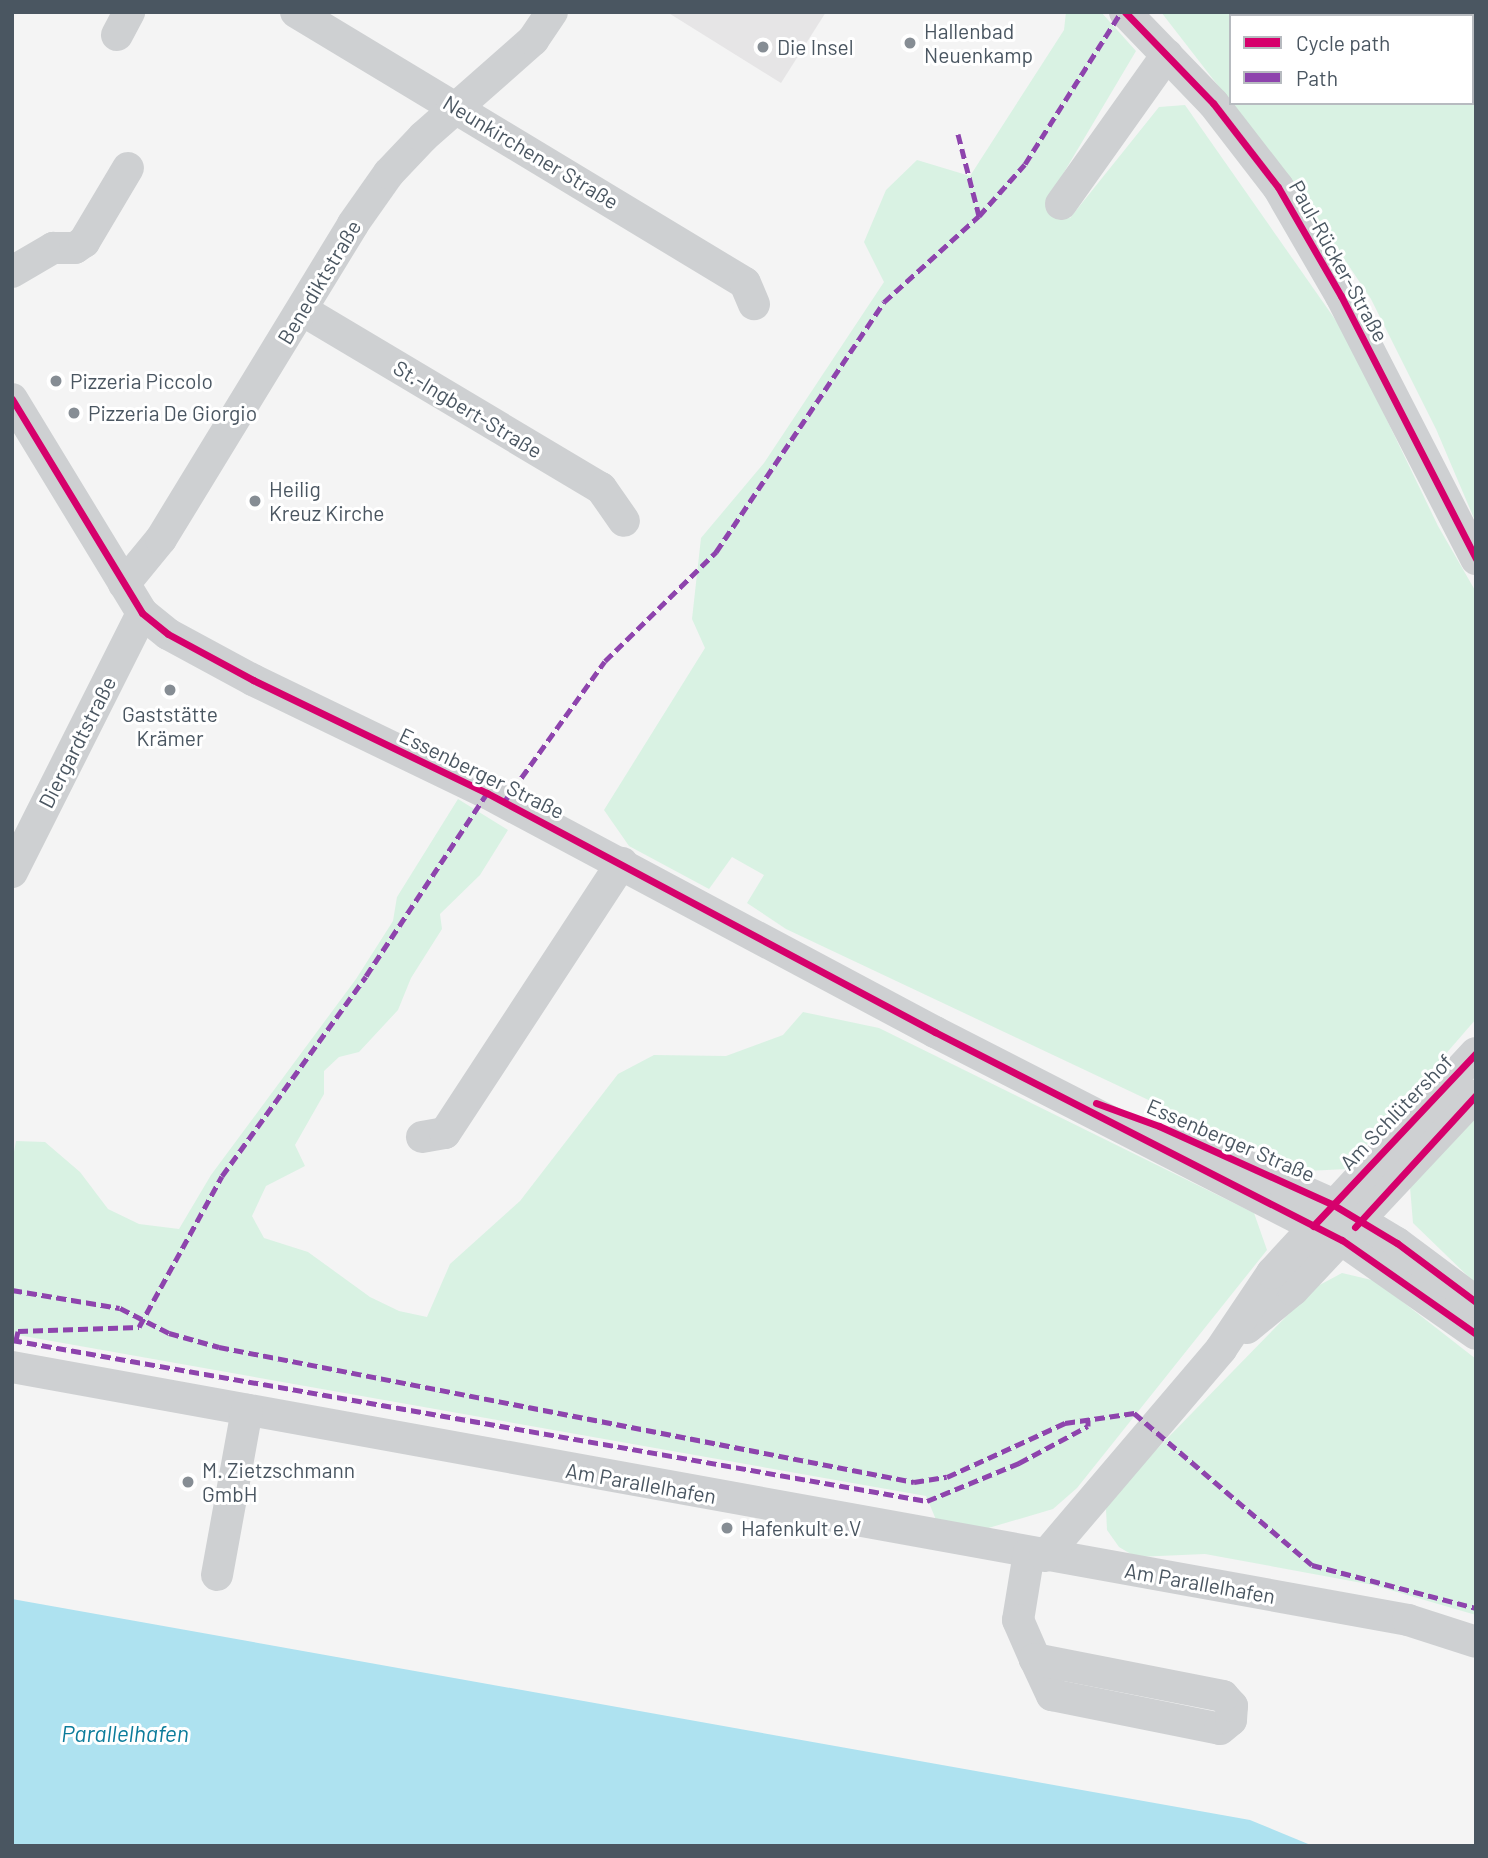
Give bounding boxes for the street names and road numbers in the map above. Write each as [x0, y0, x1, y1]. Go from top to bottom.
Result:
street label: Neunkirchener Straße [439, 90, 623, 214]
street label: Paul-Rücker-Straße [1284, 176, 1394, 346]
street label: Benediktstraße [272, 215, 366, 349]
street label: St.-Ingbert-Straße [389, 355, 547, 463]
street label: Diergardtstraße [33, 672, 121, 812]
street label: Essenberger Straße [395, 722, 569, 824]
street label: Am Schlütershof [1334, 1049, 1458, 1175]
street label: Essenberger Straße [1143, 1093, 1319, 1187]
street label: Am Parallelhafen [564, 1457, 718, 1509]
street label: Am Parallelhafen [1123, 1557, 1277, 1609]

